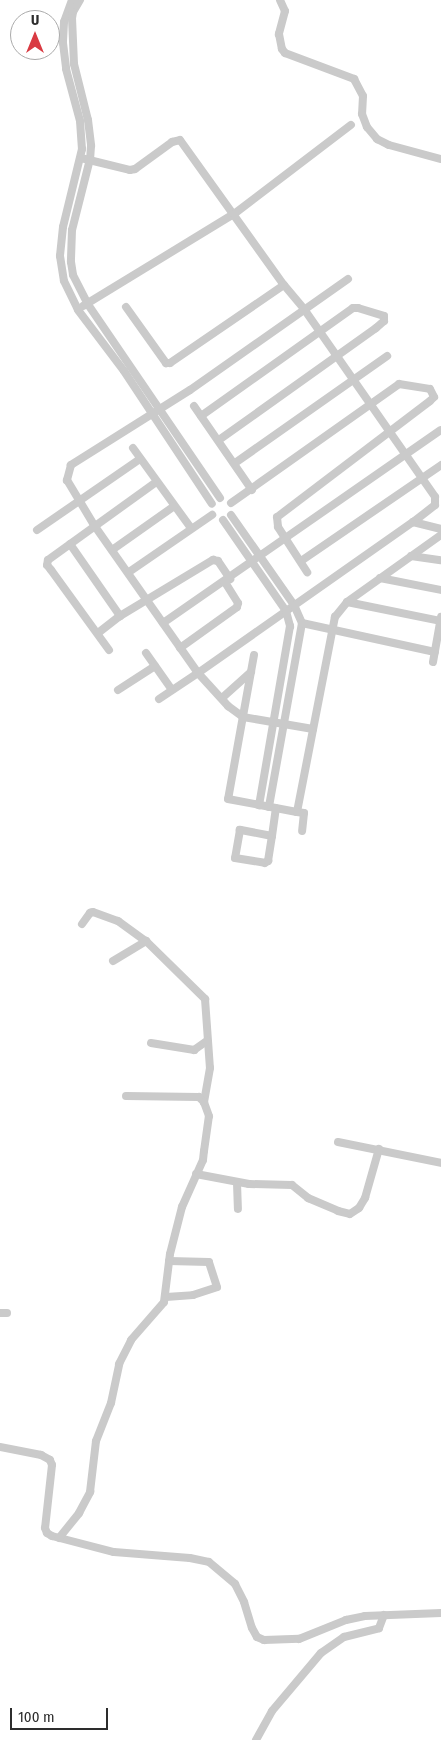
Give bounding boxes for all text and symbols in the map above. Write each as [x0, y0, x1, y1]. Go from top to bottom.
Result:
north arrow [10, 10, 60, 60]
text: U [31, 12, 39, 29]
scale bar [12, 1698, 110, 1730]
text: 100 m [18, 1708, 55, 1726]

